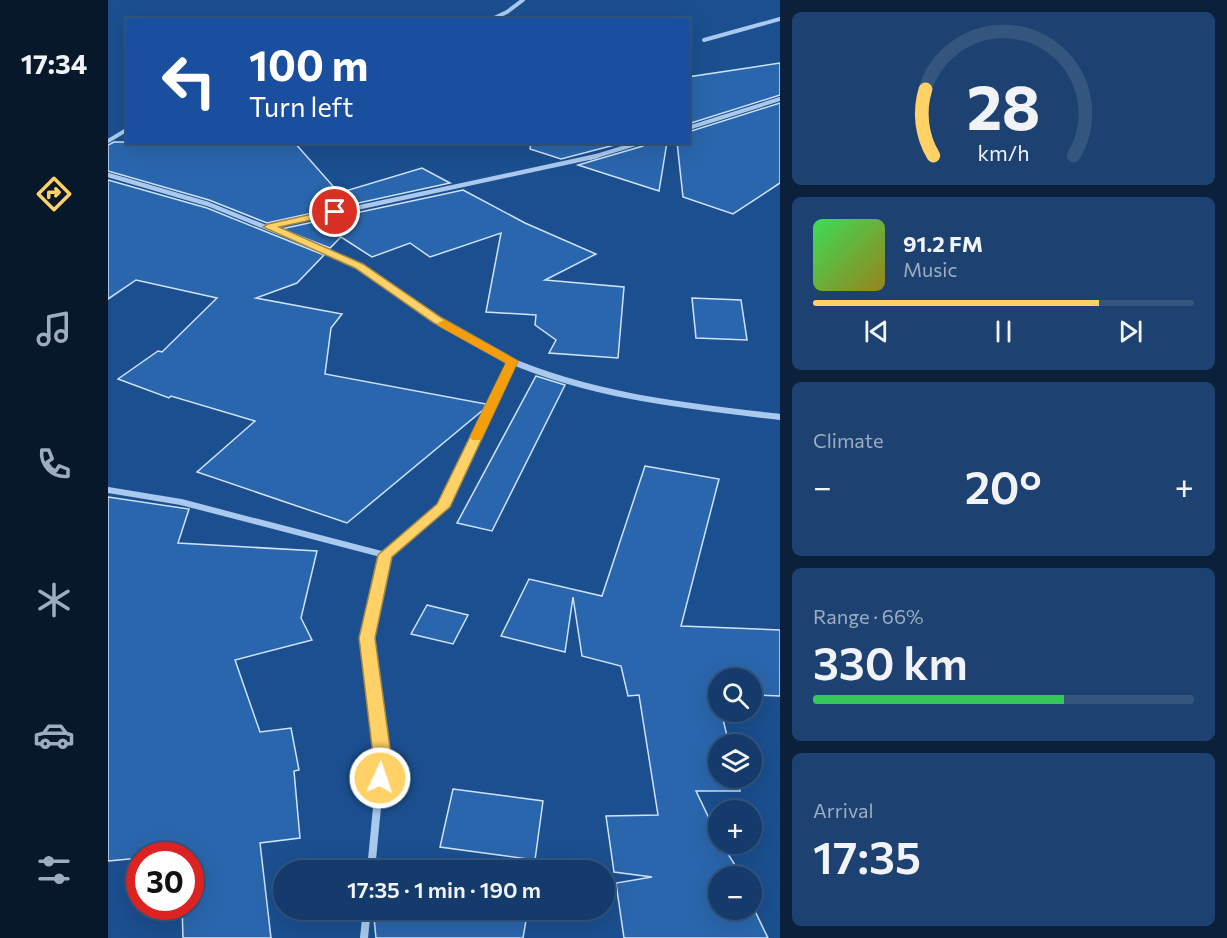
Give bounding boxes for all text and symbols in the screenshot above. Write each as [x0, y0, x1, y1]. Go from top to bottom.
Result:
text: 100 m [249, 38, 369, 90]
icon: left [150, 42, 228, 120]
text: 17:34 [21, 47, 87, 80]
text: 28 [967, 67, 1040, 143]
text: Turn left [249, 90, 353, 123]
text: km/h [977, 139, 1030, 165]
icon: directions [33, 173, 75, 215]
pin [309, 186, 360, 237]
icon: arrive [318, 195, 351, 228]
text: 91.2 FM [903, 230, 983, 257]
text: Music [903, 257, 957, 281]
icon: music [33, 308, 75, 350]
icon: previous [860, 315, 893, 348]
icon: pause [987, 315, 1020, 348]
icon: next [1114, 315, 1147, 348]
text: Climate [813, 428, 883, 452]
icon: phone [33, 443, 75, 485]
text: 20° [965, 458, 1042, 513]
text: − [813, 465, 832, 506]
text: + [1175, 465, 1194, 506]
icon: climate [33, 579, 75, 621]
text: Range · 66% [813, 604, 924, 628]
text: 330 km [813, 634, 968, 689]
map controls [708, 668, 762, 920]
button: search [708, 668, 762, 722]
icon: car [33, 714, 75, 756]
button: layers [708, 734, 762, 788]
position arrow [348, 746, 412, 810]
text: Arrival [813, 798, 874, 822]
button: + [708, 800, 762, 854]
text: 17:35 [813, 828, 921, 883]
speed limit sign: 30 [126, 842, 204, 920]
icon: filters [33, 849, 75, 891]
button: − [708, 866, 762, 920]
text: 17:35 · 1 min · 190 m [347, 876, 541, 903]

